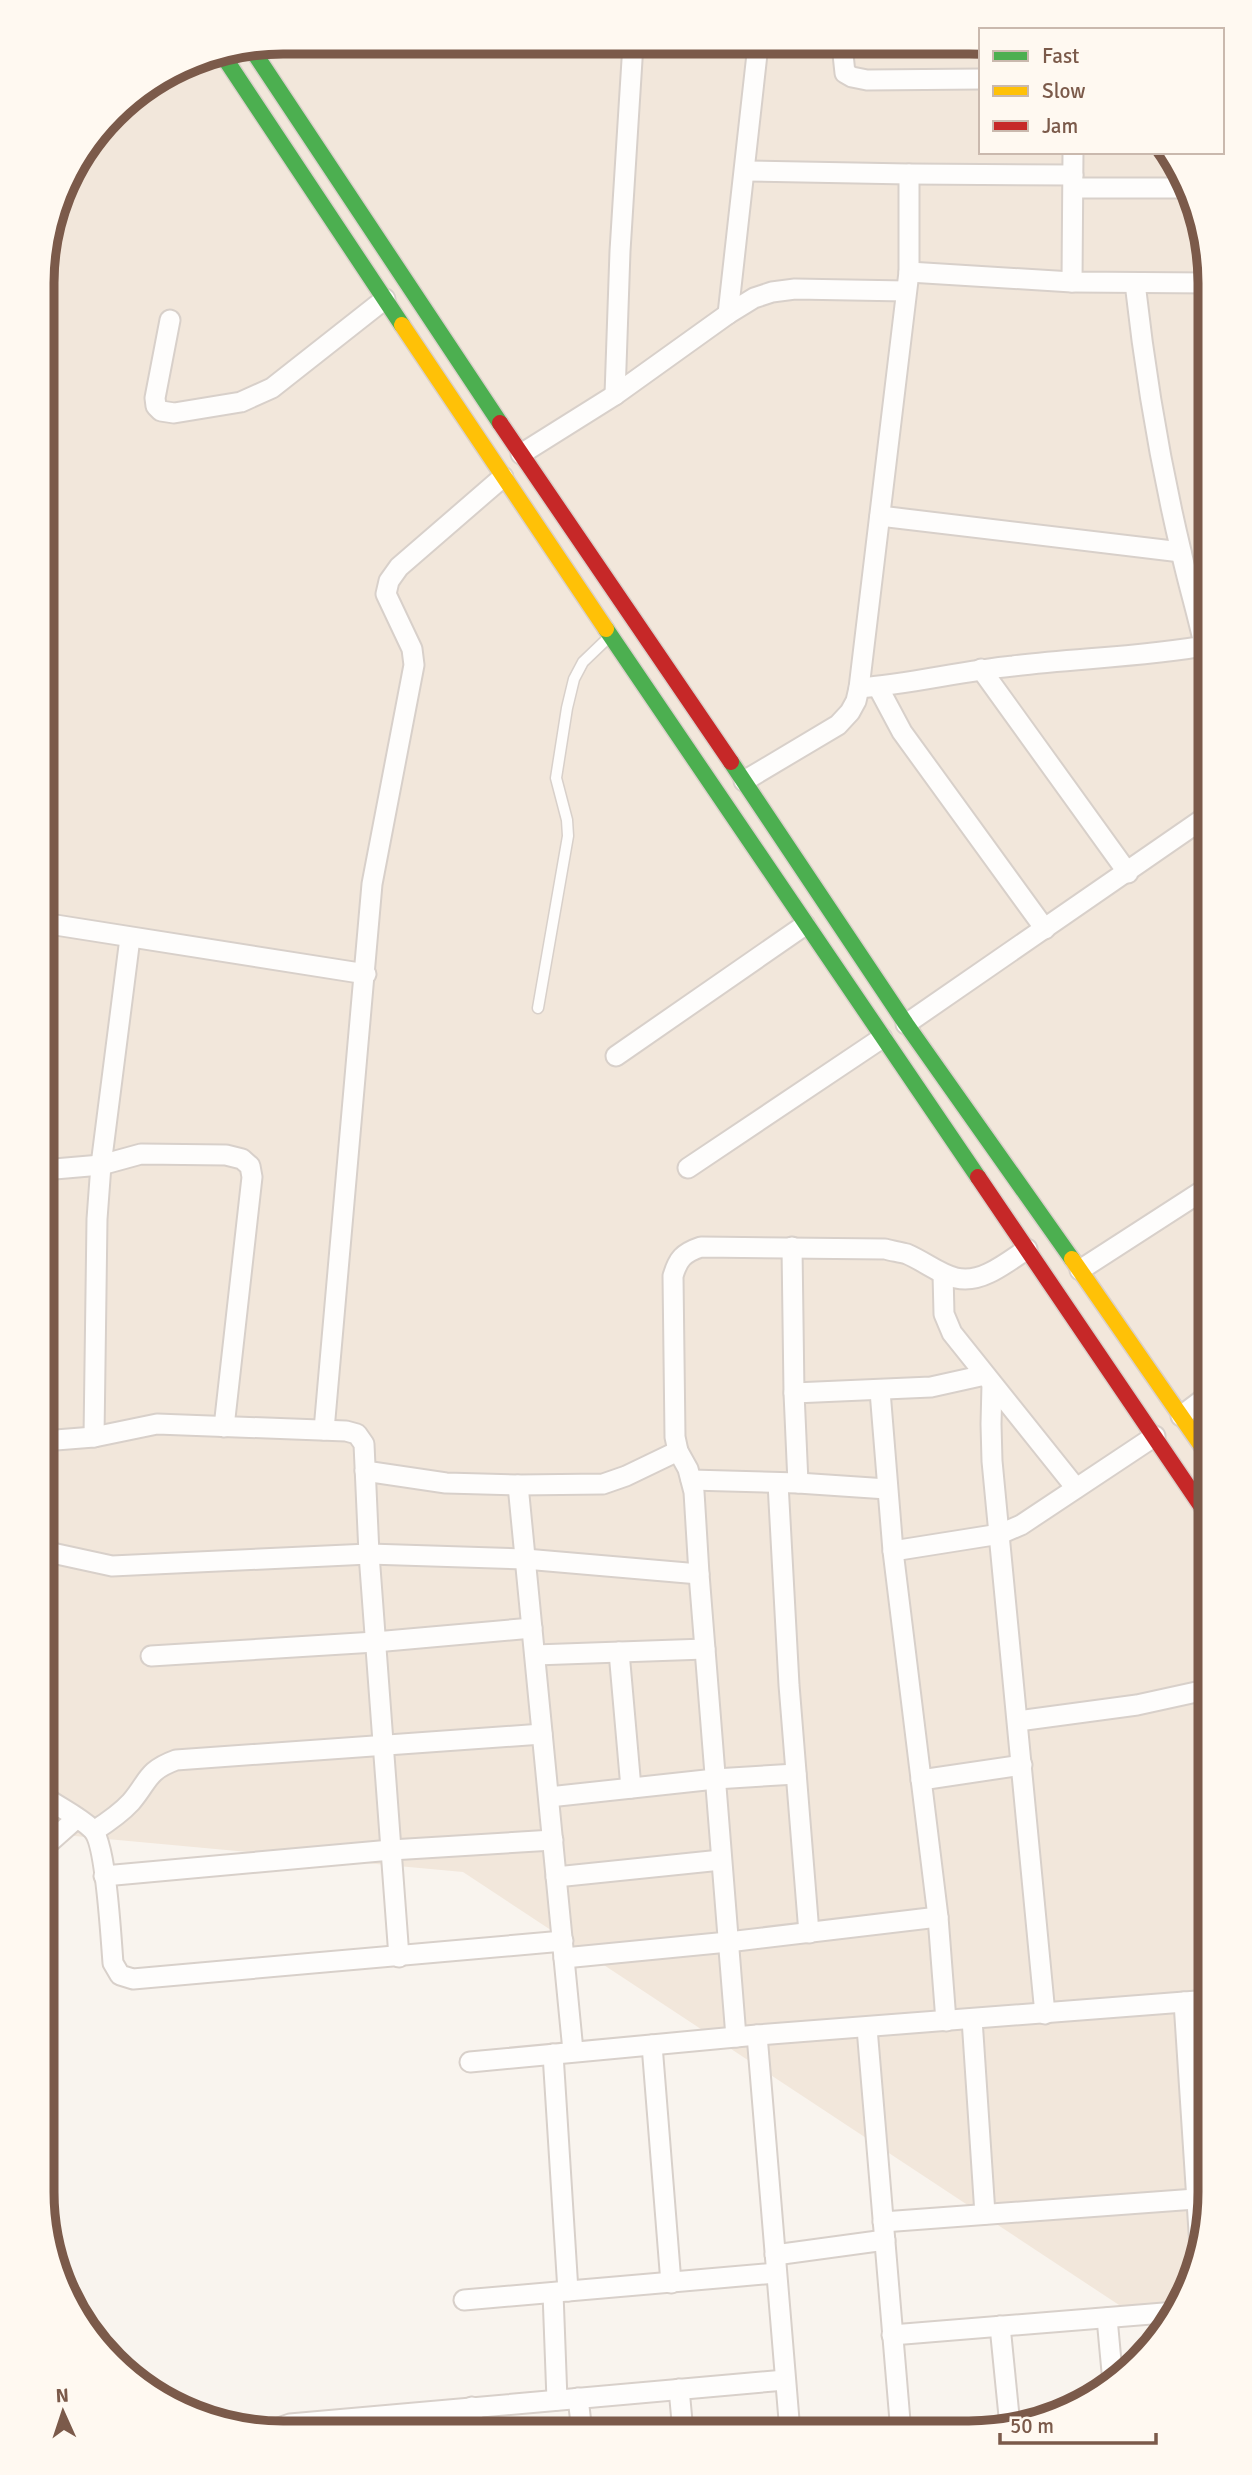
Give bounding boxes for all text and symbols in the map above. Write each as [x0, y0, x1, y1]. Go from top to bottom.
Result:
legend [979, 28, 1224, 154]
text: Fast [1042, 43, 1079, 69]
text: Slow [1042, 78, 1086, 104]
text: Jam [1042, 113, 1078, 139]
north arrow [28, 2377, 98, 2447]
text: N [55, 2384, 69, 2408]
scale bar [1000, 2402, 1156, 2446]
text: 50 m [1010, 2413, 1054, 2439]

